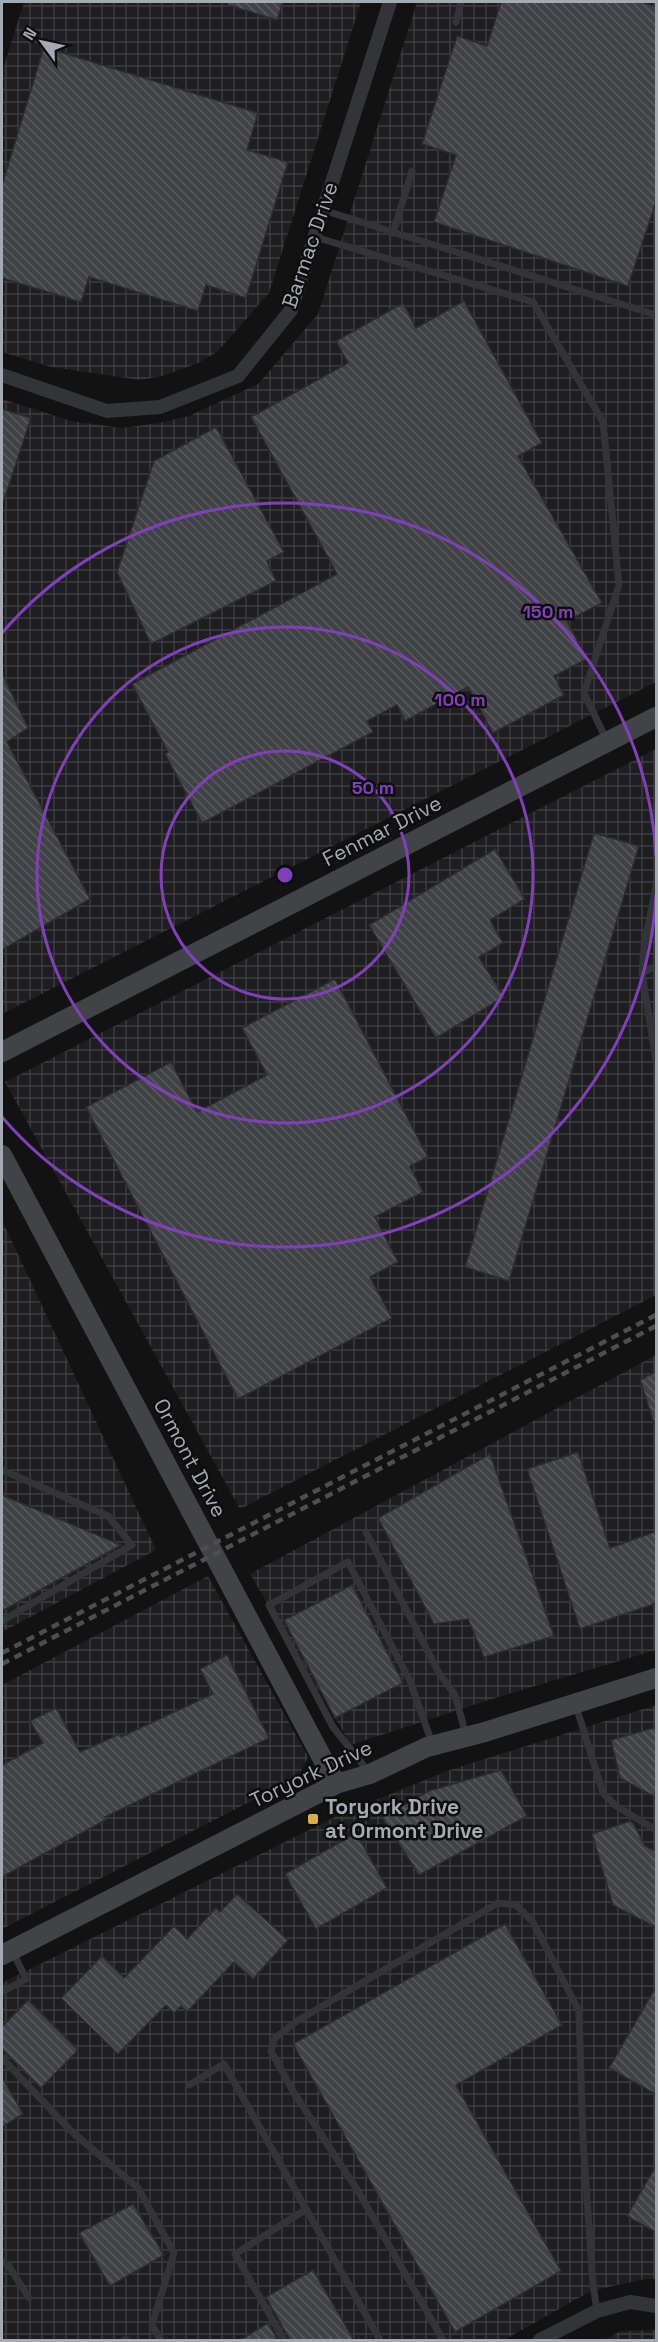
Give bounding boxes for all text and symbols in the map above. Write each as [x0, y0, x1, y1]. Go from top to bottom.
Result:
north arrow [12, 12, 72, 72]
text: N [18, 24, 42, 44]
street label: Barmac Drive [275, 178, 344, 312]
text: 150 m [523, 600, 573, 623]
text: 100 m [434, 688, 486, 711]
text: 50 m [352, 776, 394, 799]
street label: Fenmar Drive [318, 789, 446, 872]
centre of rings [275, 865, 295, 885]
street label: Ormont Drive [148, 1394, 233, 1522]
street label: Toryork Drive [245, 1733, 376, 1814]
place label: Toryork Drive at Ormont Drive [325, 1793, 483, 1844]
marker: Toryork Drive at Ormont Drive [306, 1812, 320, 1826]

